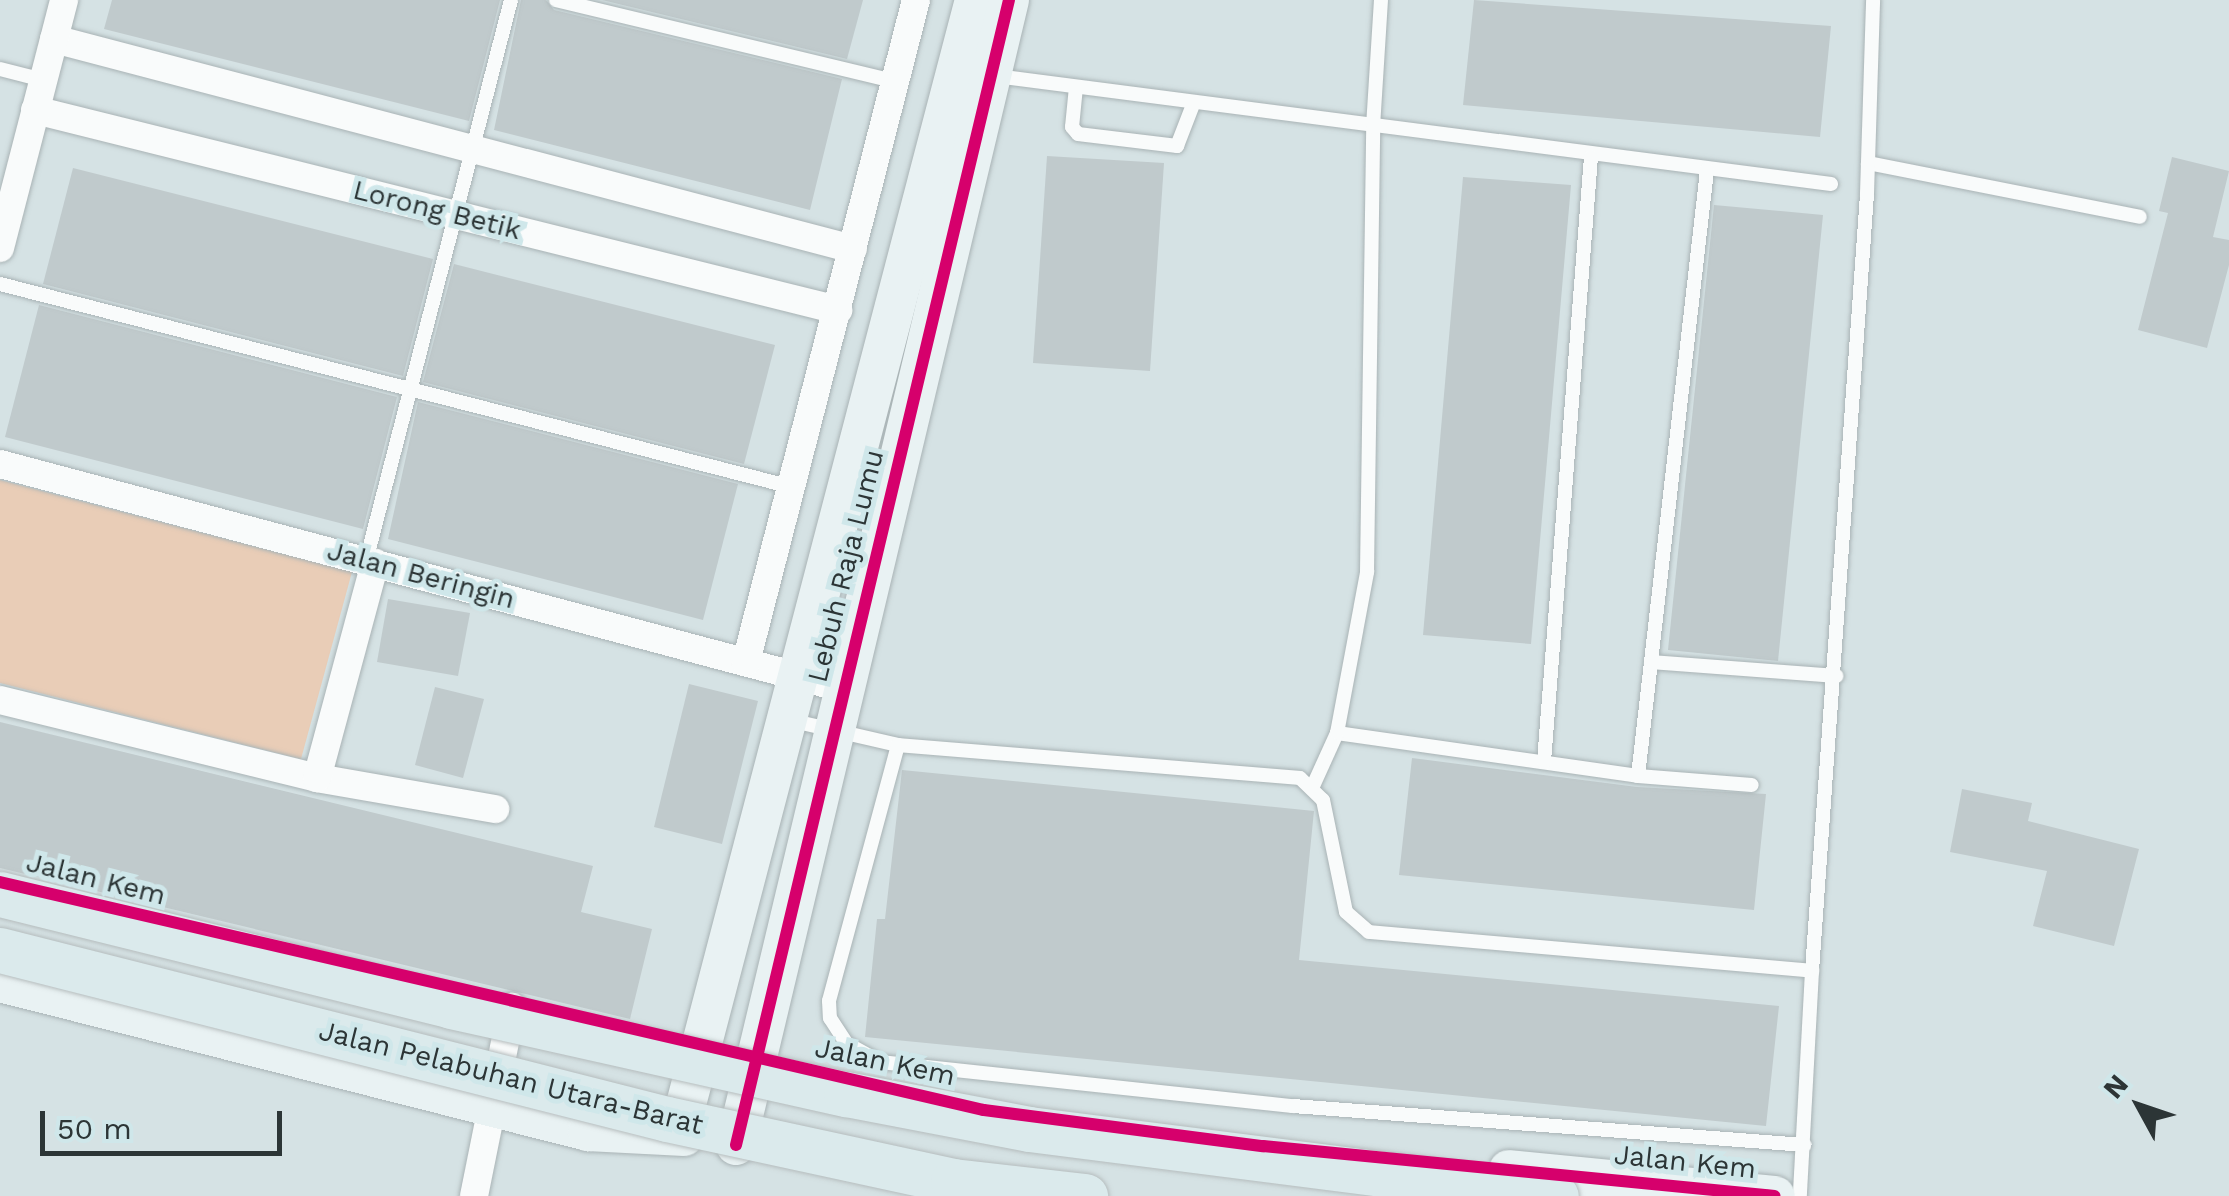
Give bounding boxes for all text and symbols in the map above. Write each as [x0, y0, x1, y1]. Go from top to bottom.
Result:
street label: Lorong Betik [350, 173, 524, 247]
street label: Lebuh Raja Lumu [801, 446, 891, 686]
street label: Jalan Beringin [324, 534, 518, 616]
street label: Jalan Kem [23, 845, 169, 913]
street label: Jalan Pelabuhan Utara-Barat [315, 1014, 707, 1142]
street label: Jalan Kem [812, 1031, 958, 1093]
north arrow [2089, 1056, 2189, 1156]
text: N [2096, 1068, 2135, 1105]
scale bar [45, 1091, 288, 1153]
text: 50 m [57, 1111, 132, 1146]
street label: Jalan Kem [1612, 1138, 1758, 1186]

